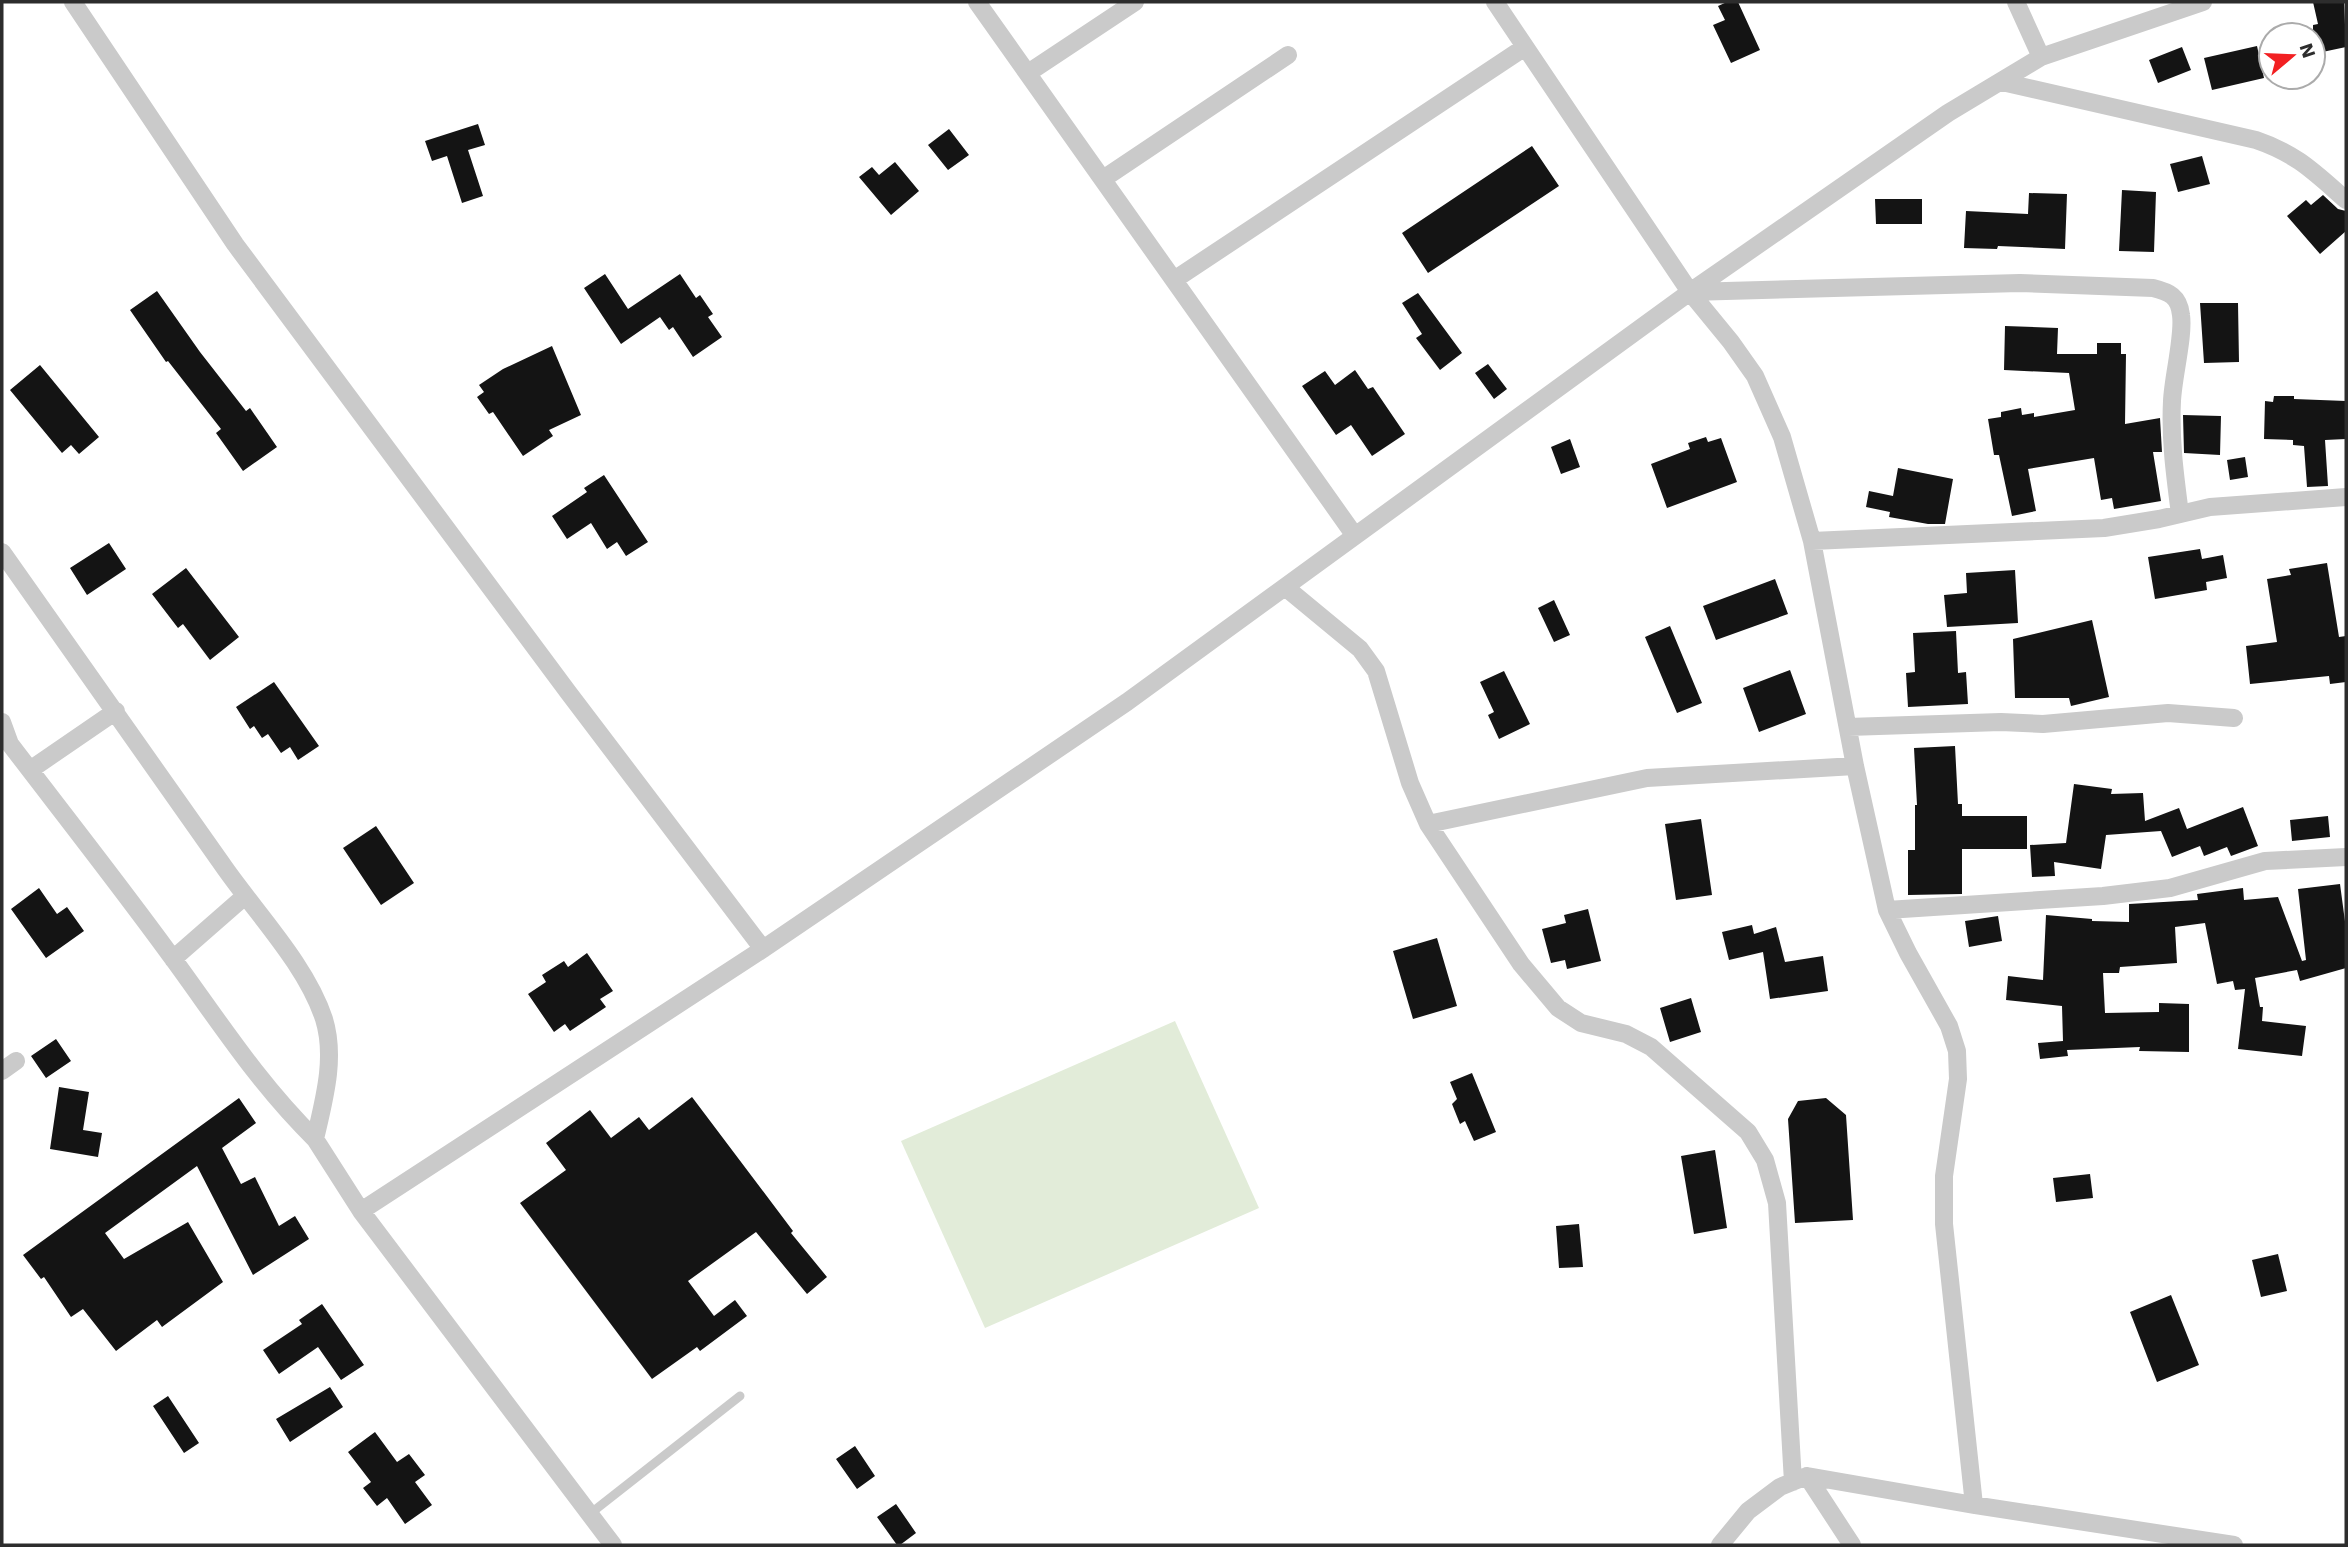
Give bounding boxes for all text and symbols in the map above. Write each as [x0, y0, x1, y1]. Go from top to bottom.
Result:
north arrow [2257, 21, 2327, 91]
text: N [2294, 40, 2321, 61]

